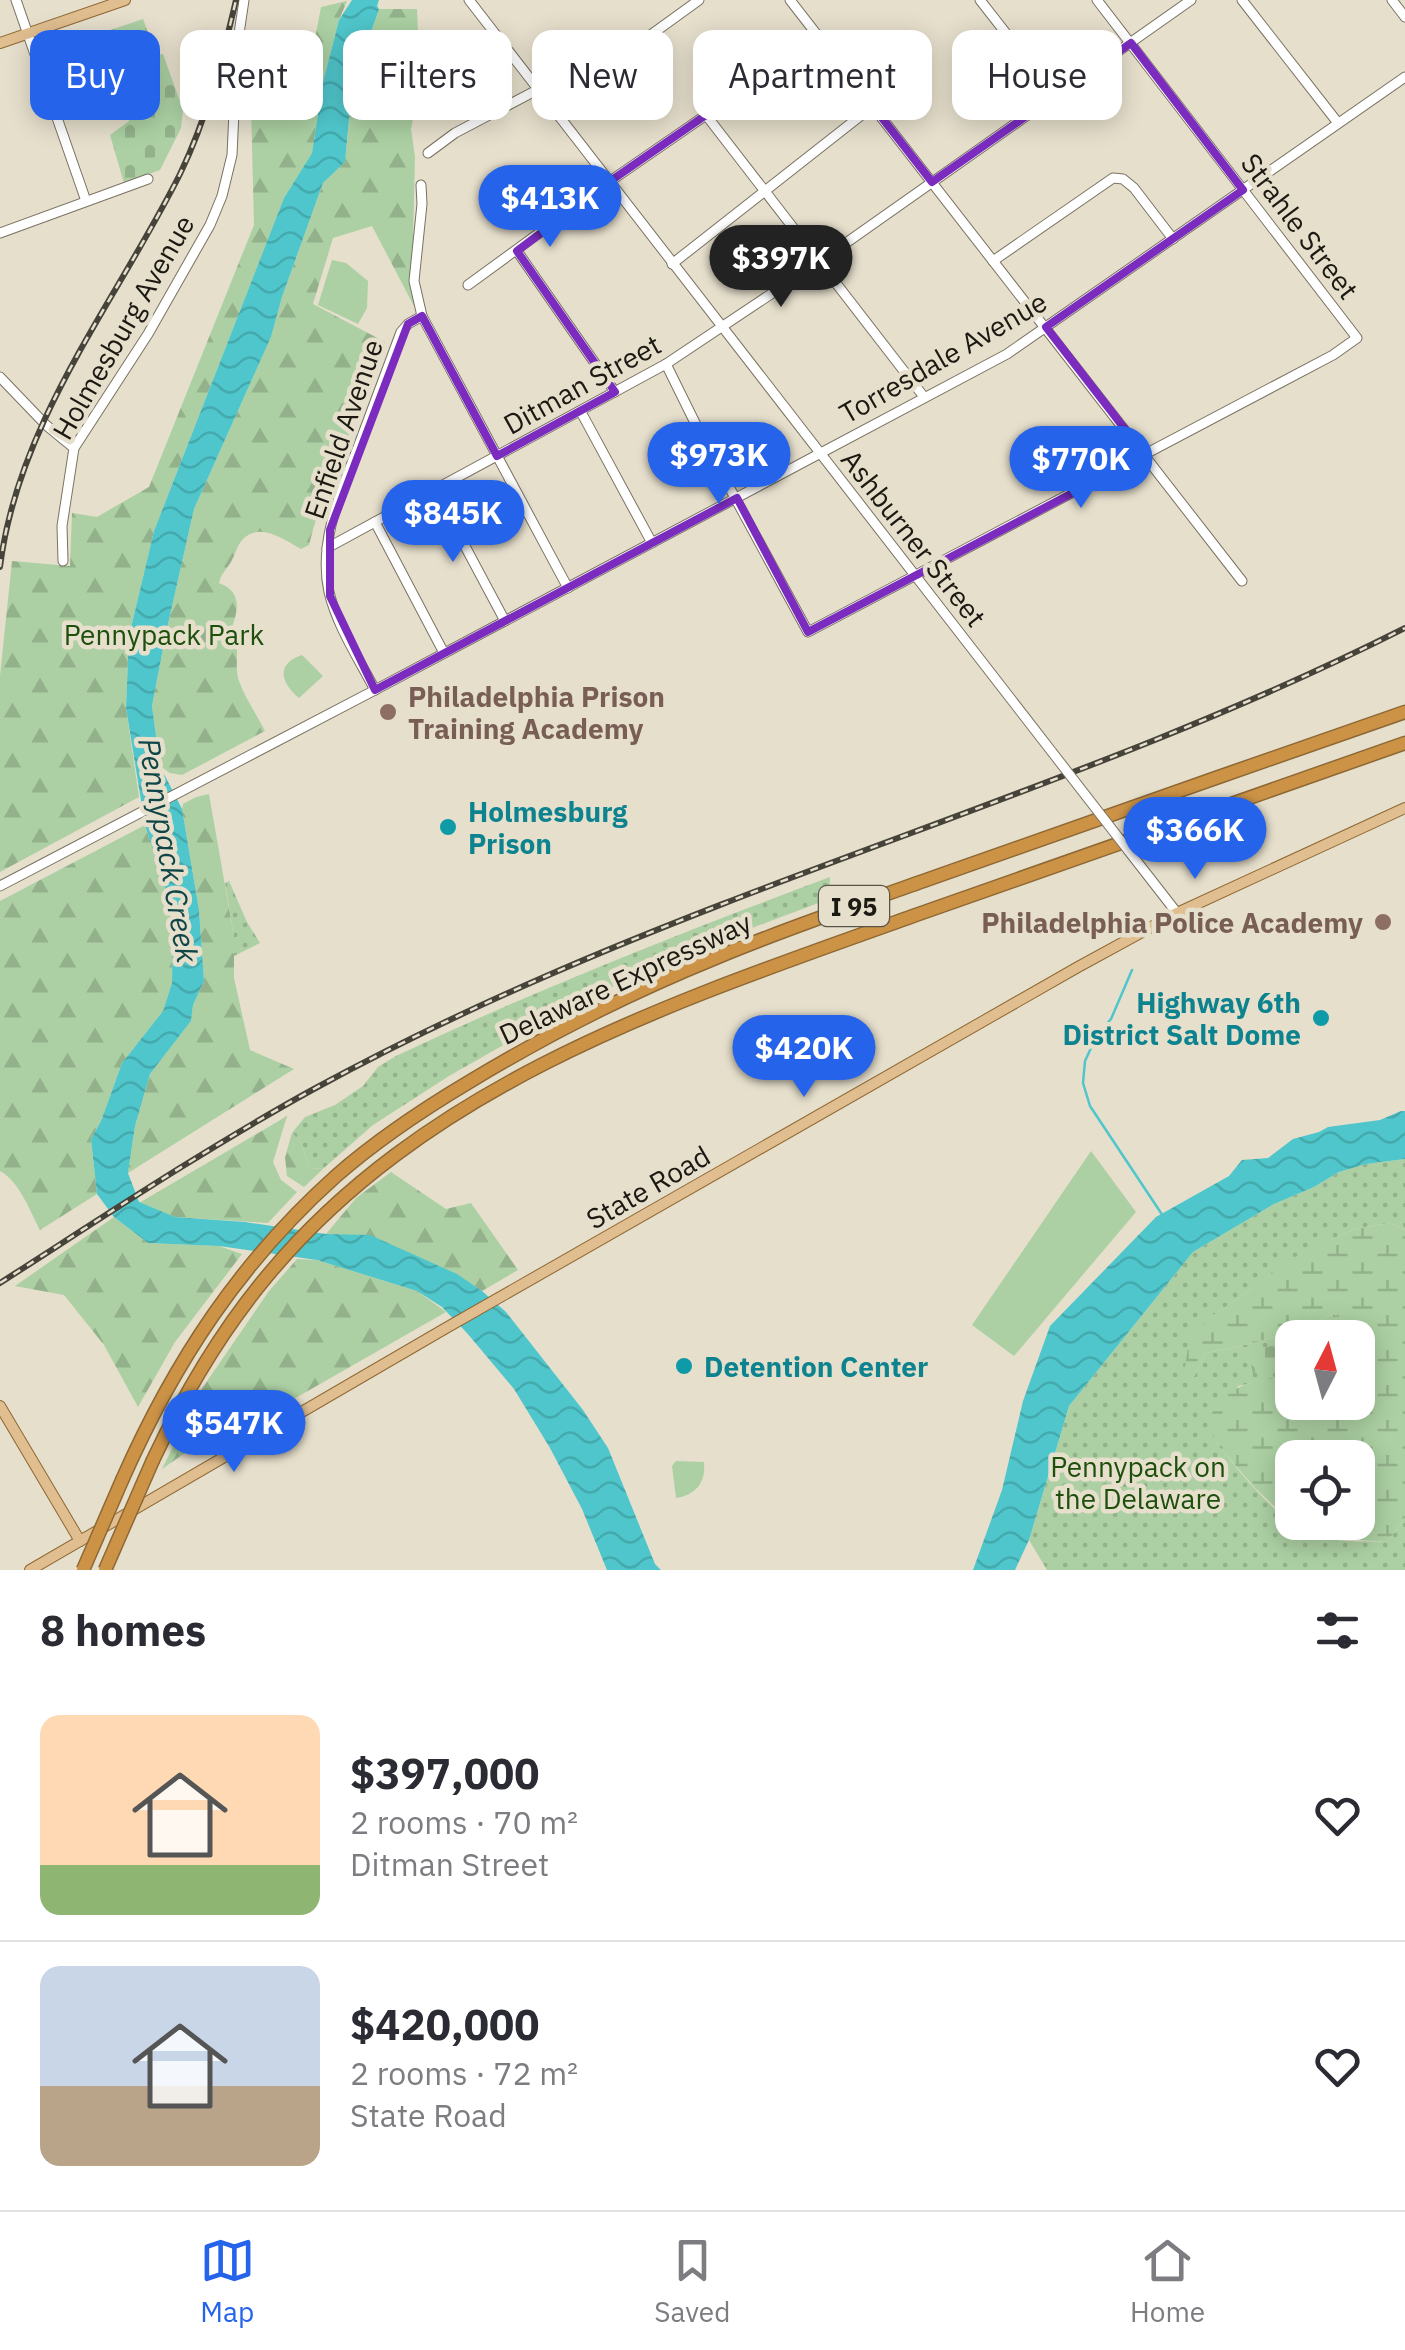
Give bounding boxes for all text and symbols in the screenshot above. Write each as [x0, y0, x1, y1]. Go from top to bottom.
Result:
chip: Buy [30, 30, 160, 120]
chip: Rent [180, 30, 323, 120]
chip: Filters [343, 30, 512, 120]
chip: New [532, 30, 673, 120]
chip: Apartment [693, 30, 932, 120]
chip: House [952, 30, 1122, 120]
street label: Strahle Street [1233, 146, 1367, 306]
pin: $413K [480, 165, 620, 250]
text: $413K [500, 176, 600, 218]
street label: Holmesburg Avenue [44, 208, 202, 446]
pin: $397K [711, 225, 851, 310]
text: $397K [731, 236, 831, 278]
street label: Torresdale Avenue [833, 283, 1053, 431]
street label: Ditman Street [497, 326, 667, 442]
street label: Enfield Avenue [295, 334, 391, 524]
pin: $973K [649, 422, 789, 507]
pin: $770K [1011, 426, 1151, 511]
text: $973K [669, 433, 769, 475]
text: $770K [1031, 437, 1131, 479]
street label: Ashburner Street [833, 442, 995, 634]
pin: $845K [383, 480, 523, 565]
text: $845K [403, 491, 503, 533]
park label: Pennypack Park [64, 616, 265, 653]
place label: Philadelphia Prison Training Academy [408, 678, 665, 747]
marker: Philadelphia Prison Training Academy [377, 701, 399, 723]
water label: Pennypack Creek [130, 734, 208, 966]
place label: Holmesburg Prison [468, 793, 628, 862]
pin: $366K [1125, 797, 1265, 882]
text: $366K [1145, 808, 1245, 850]
marker: Holmesburg Prison [437, 816, 459, 838]
road number: I 95 [819, 886, 889, 926]
street label: Delaware Expressway [493, 903, 757, 1053]
place label: Philadelphia Police Academy [981, 904, 1363, 941]
marker: Philadelphia Police Academy [1372, 911, 1394, 933]
place label: Highway 6th District Salt Dome [1063, 984, 1301, 1053]
marker: Highway 6th District Salt Dome [1310, 1007, 1332, 1029]
pin: $420K [734, 1015, 874, 1100]
text: $420K [754, 1026, 854, 1068]
street label: State Road [579, 1137, 717, 1237]
north arrow [1275, 1320, 1375, 1420]
map controls [1275, 1320, 1375, 1540]
place label: Detention Center [704, 1348, 928, 1385]
marker: Detention Center [673, 1355, 695, 1377]
pin: $547K [164, 1390, 304, 1475]
text: $547K [184, 1401, 284, 1443]
button: locate [1275, 1440, 1375, 1540]
park label: Pennypack on the Delaware [1050, 1448, 1226, 1517]
text: 8 homes [40, 1603, 206, 1658]
icon: filters [1310, 1603, 1365, 1658]
text: $397,000 [350, 1746, 539, 1801]
icon: home [120, 1755, 240, 1875]
icon: heart [1310, 1788, 1365, 1843]
text: 2 rooms · 70 m² [350, 1801, 578, 1843]
text: Ditman Street [350, 1843, 549, 1885]
text: $420,000 [350, 1997, 539, 2052]
icon: home [120, 2006, 240, 2126]
icon: heart [1310, 2039, 1365, 2094]
text: 2 rooms · 72 m² [350, 2052, 578, 2094]
text: State Road [350, 2094, 507, 2136]
tab: Map [200, 2233, 255, 2330]
tab: Saved [654, 2233, 730, 2330]
tab: Home [1130, 2233, 1205, 2330]

